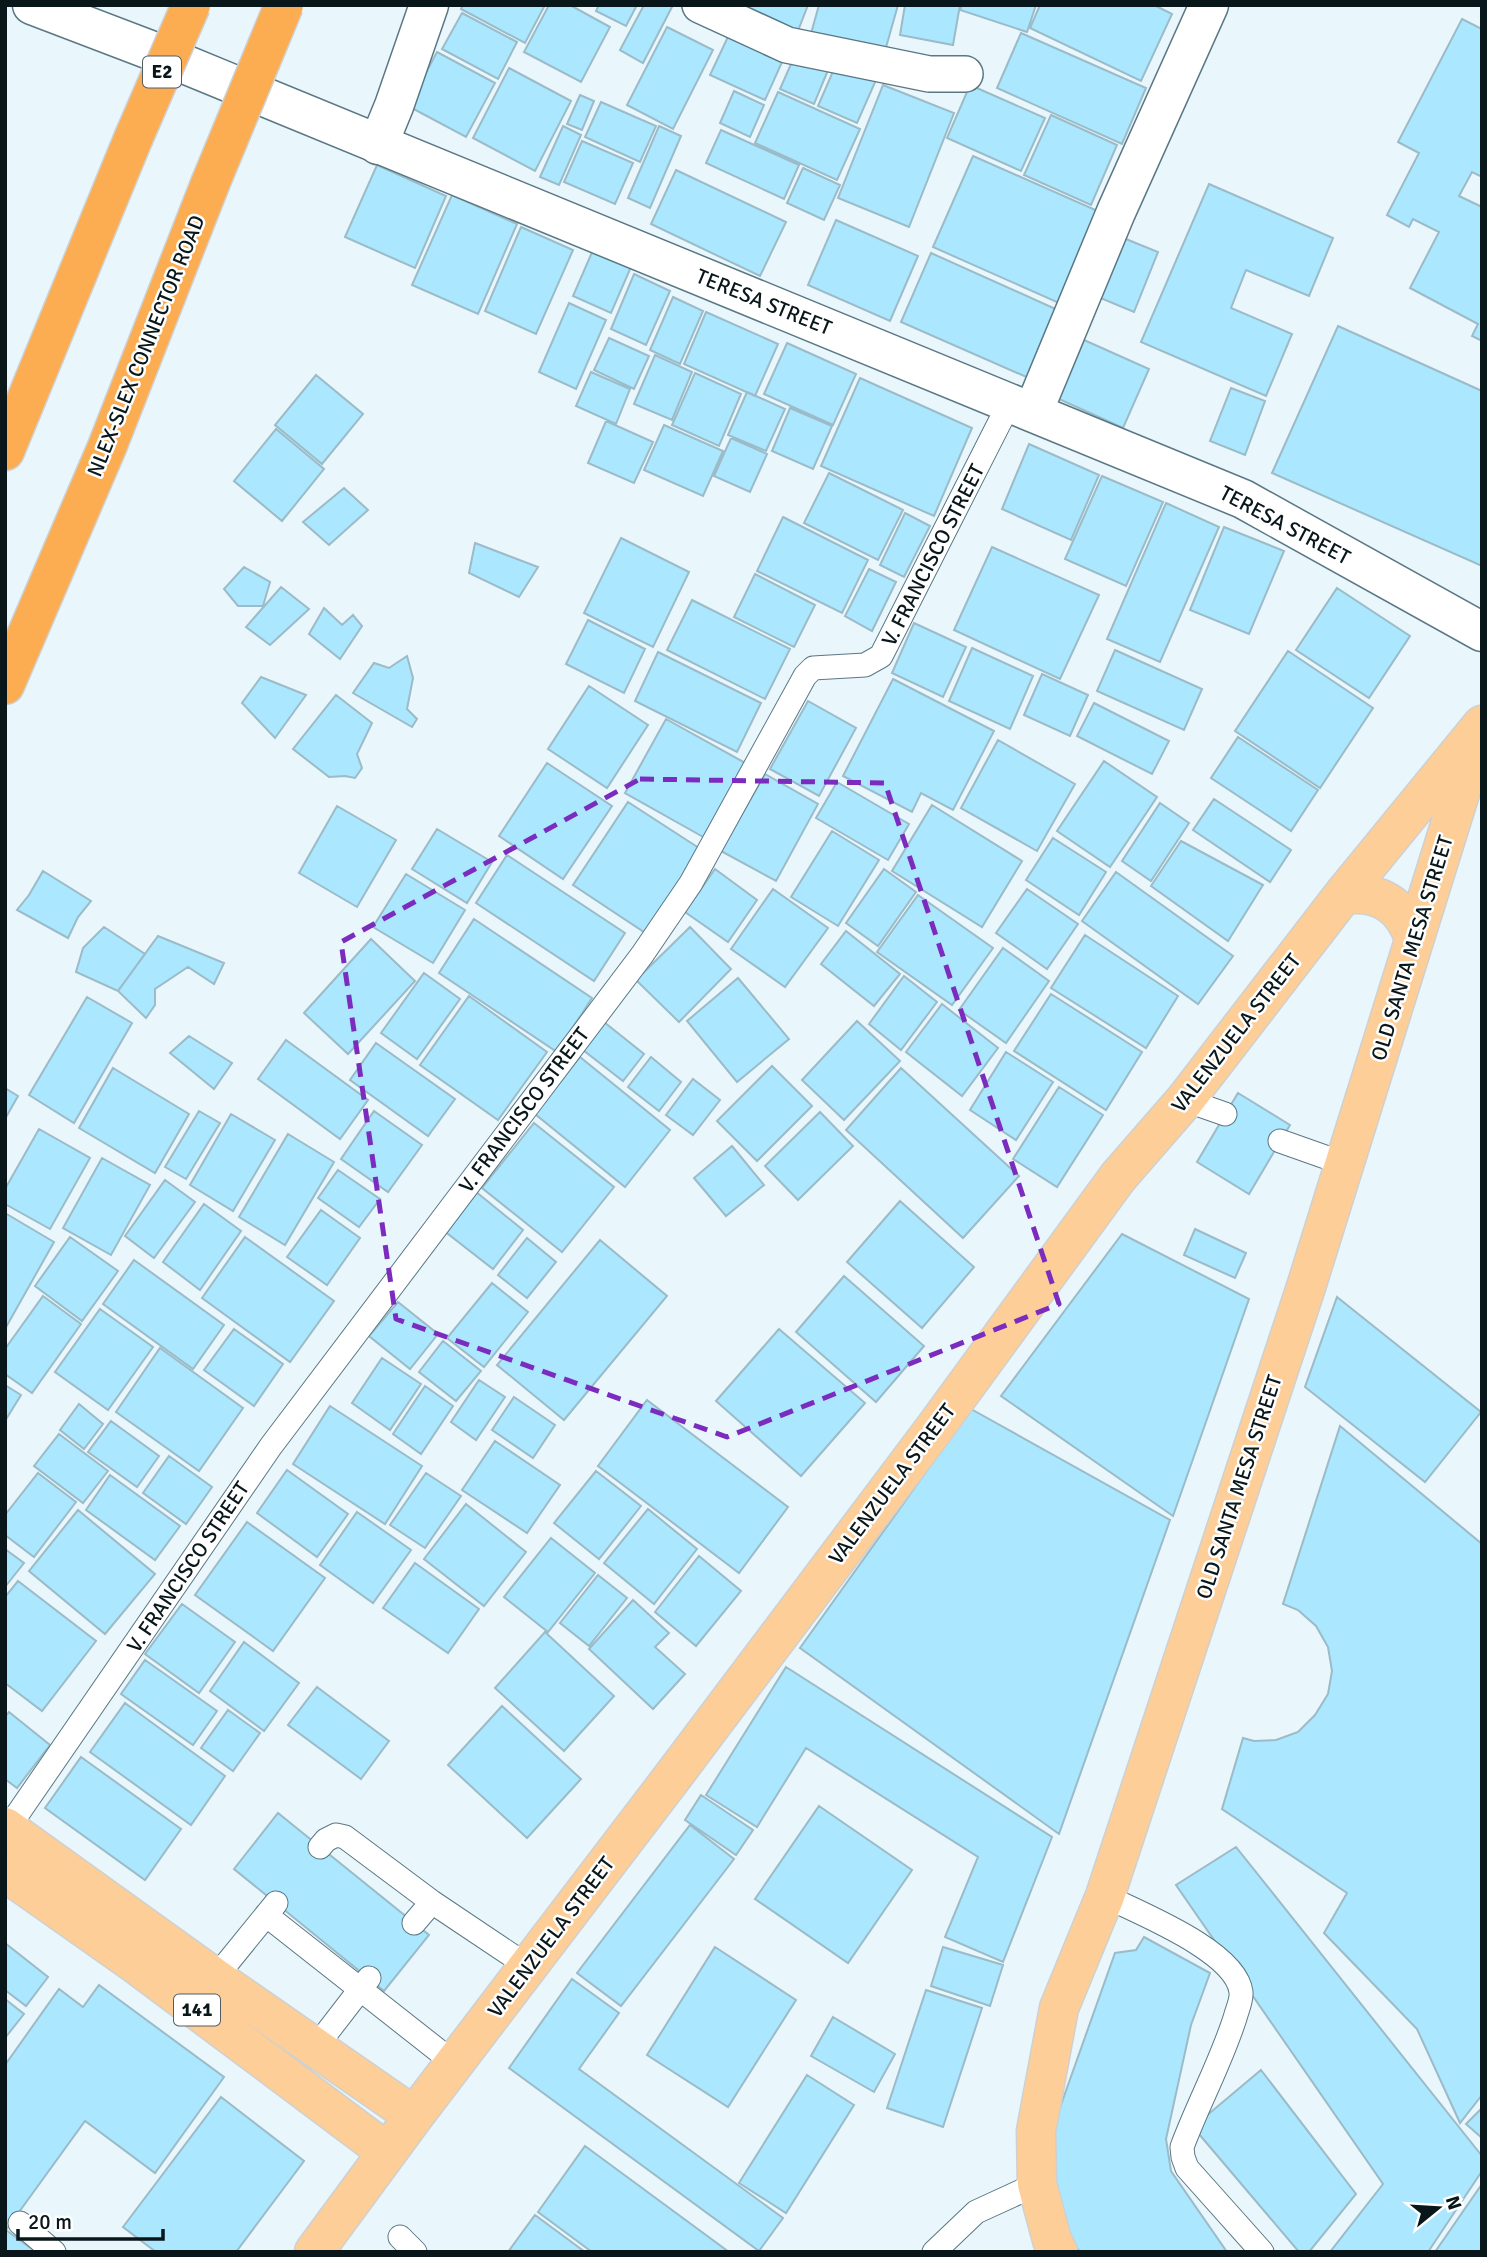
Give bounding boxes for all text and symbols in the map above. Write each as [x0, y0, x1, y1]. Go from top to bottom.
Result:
road number: E2 [143, 57, 181, 88]
street label: NLEX-SLEX CONNECTOR ROAD [82, 211, 210, 481]
street label: TERESA STREET [692, 263, 836, 341]
street label: V. FRANCISCO STREET [876, 459, 990, 650]
street label: TERESA STREET [1215, 480, 1355, 571]
street label: OLD SANTA MESA STREET [1365, 832, 1459, 1064]
street label: VALENZUELA STREET [1166, 948, 1307, 1118]
street label: V. FRANCISCO STREET [453, 1022, 595, 1198]
street label: OLD SANTA MESA STREET [1190, 1371, 1288, 1602]
street label: VALENZUELA STREET [823, 1398, 961, 1570]
street label: V. FRANCISCO STREET [121, 1476, 255, 1657]
street label: VALENZUELA STREET [482, 1851, 620, 2023]
road number: 141 [174, 1994, 220, 2026]
north arrow [1403, 2173, 1473, 2243]
text: N [1440, 2193, 1467, 2213]
scale bar [18, 2198, 163, 2242]
text: 20 m [28, 2209, 72, 2235]

